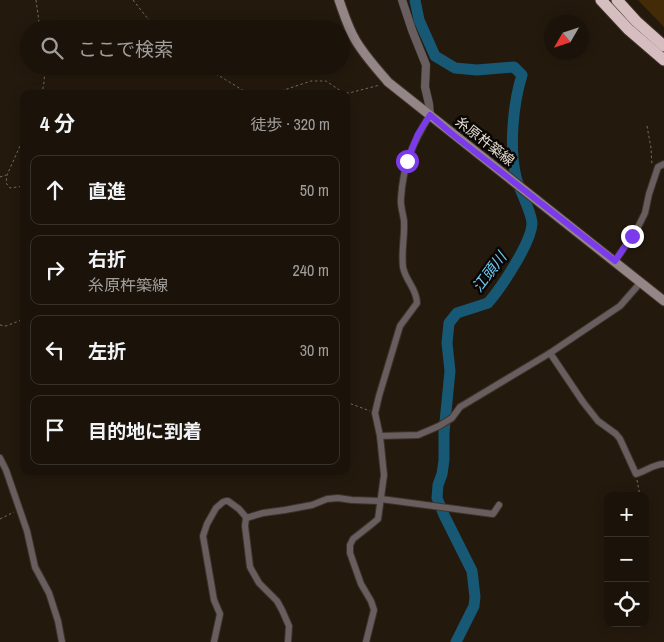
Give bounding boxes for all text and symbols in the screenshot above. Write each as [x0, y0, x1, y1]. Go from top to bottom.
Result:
north arrow [544, 15, 589, 60]
search box [20, 20, 350, 75]
icon: search [38, 34, 66, 62]
text: ここで検索 [78, 36, 173, 62]
text: 4 分 [40, 109, 75, 138]
street label: 糸原杵築線 [452, 112, 518, 170]
text: 徒歩 · 320 m [251, 113, 330, 135]
route start [396, 150, 419, 173]
icon: ahead [41, 176, 69, 204]
text: 直進 [88, 178, 126, 204]
text: 50 m [300, 179, 329, 201]
route end [621, 225, 644, 248]
text: 右折 [88, 246, 126, 272]
water label: 江頭川 [467, 246, 512, 296]
icon: right [41, 256, 69, 284]
text: 240 m [293, 259, 329, 281]
text: 糸原杵築線 [88, 274, 168, 296]
icon: left [41, 336, 69, 364]
text: 左折 [88, 338, 126, 364]
text: 30 m [300, 339, 329, 361]
icon: arrive [41, 416, 69, 444]
text: 目的地に到着 [88, 418, 202, 444]
map controls [604, 492, 649, 627]
button: + [604, 492, 649, 537]
button: − [604, 537, 649, 582]
button: locate [604, 582, 649, 627]

